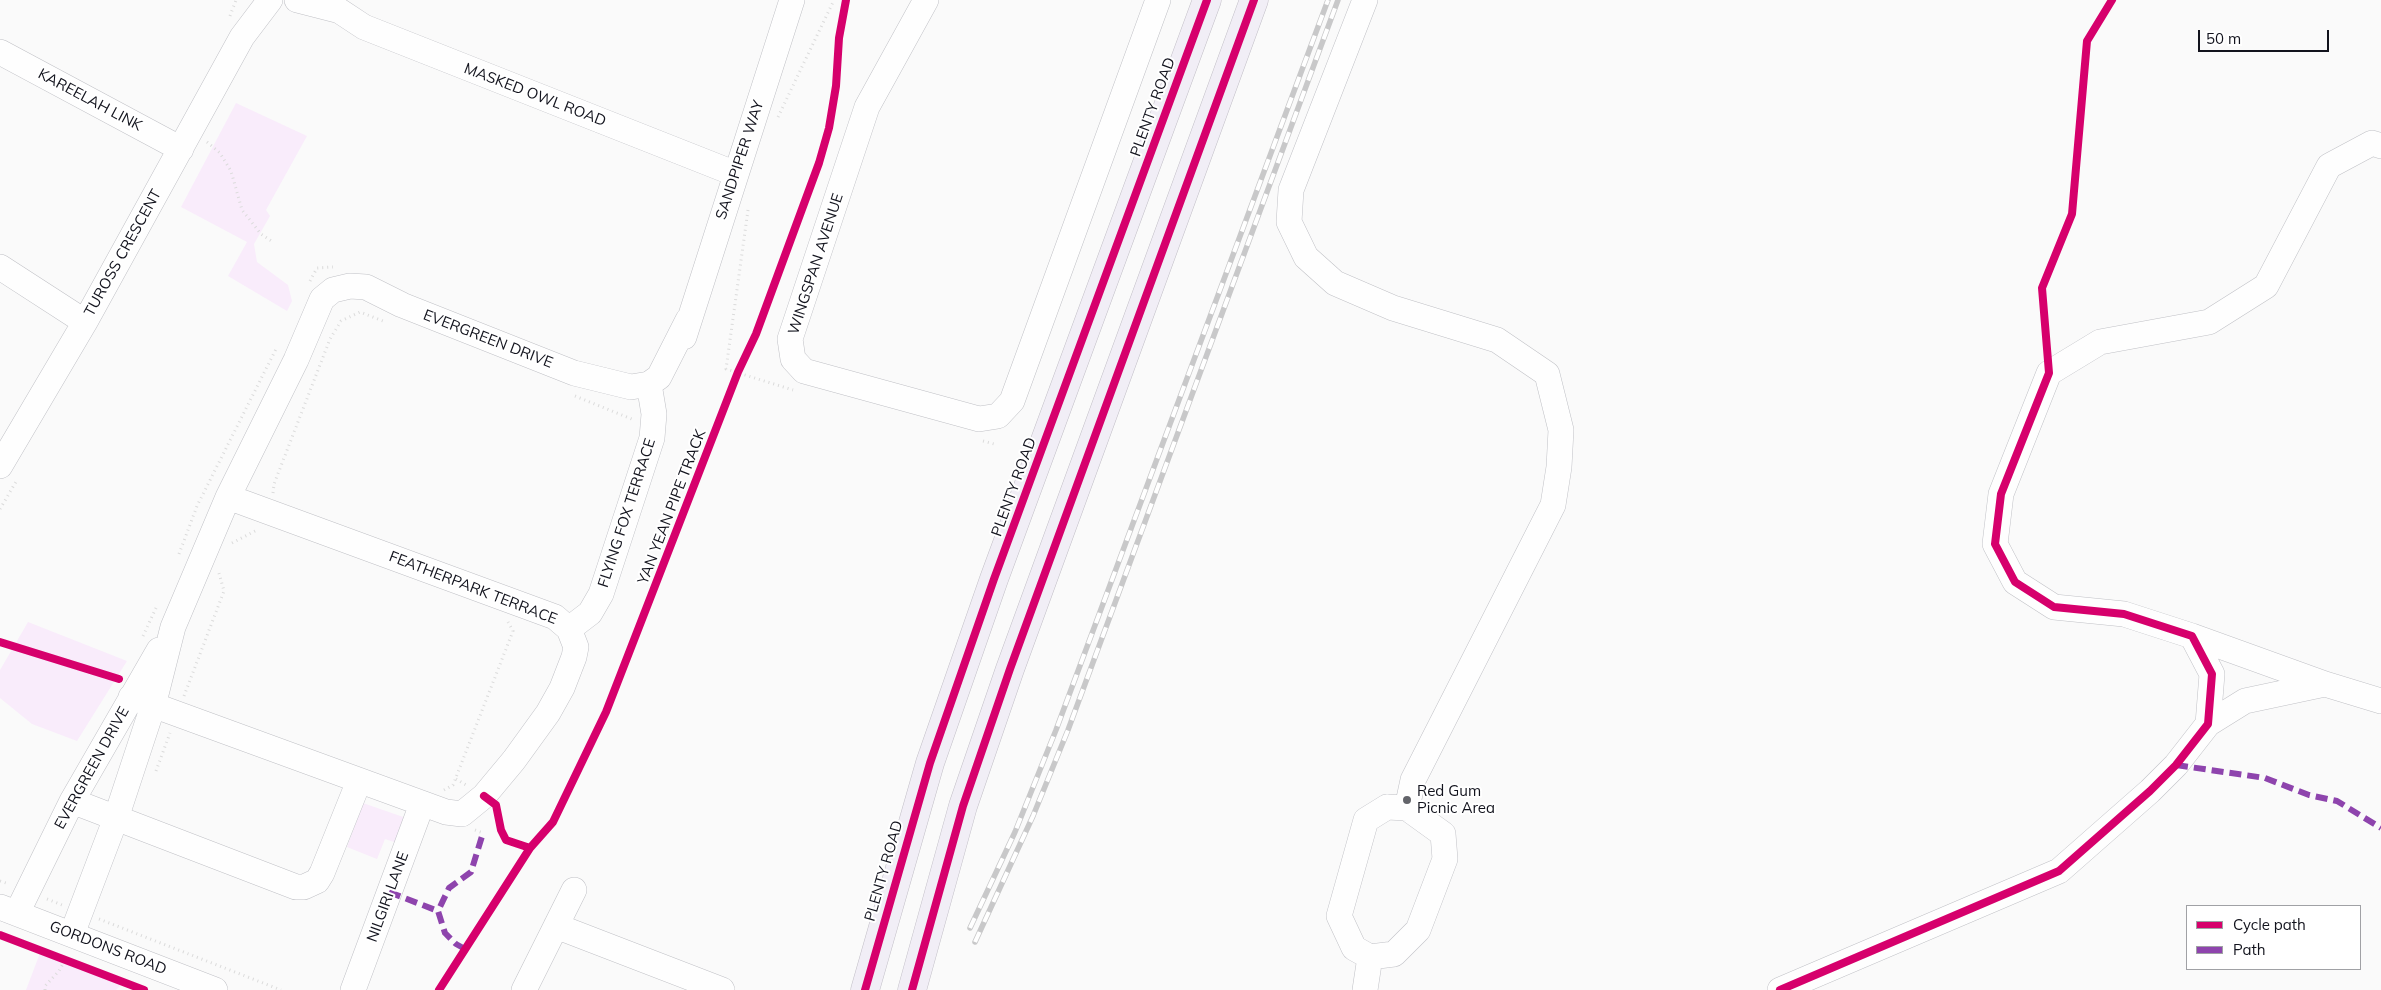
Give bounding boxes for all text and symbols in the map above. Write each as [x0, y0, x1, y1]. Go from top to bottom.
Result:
scale bar [2201, 20, 2332, 52]
text: 50 m [2206, 29, 2241, 48]
street label: PLENTY ROAD [1127, 55, 1179, 159]
street label: MASKED OWL ROAD [461, 60, 609, 130]
street label: KAREELAH LINK [35, 65, 145, 135]
street label: SANDPIPER WAY [712, 98, 768, 222]
street label: TUROSS CRESCENT [81, 186, 165, 320]
street label: WINGSPAN AVENUE [785, 191, 847, 337]
street label: EVERGREEN DRIVE [421, 306, 555, 372]
street label: YAN YEAN PIPE TRACK [634, 427, 710, 587]
street label: PLENTY ROAD [988, 435, 1040, 539]
street label: FLYING FOX TERRACE [594, 436, 660, 590]
street label: FEATHERPARK TERRACE [386, 548, 560, 628]
street label: EVERGREEN DRIVE [51, 704, 133, 832]
place label: Red Gum Picnic Area [1417, 782, 1495, 817]
marker: Red Gum Picnic Area [1401, 794, 1413, 806]
street label: PLENTY ROAD [861, 818, 907, 924]
street label: NILGIRI LANE [363, 849, 413, 945]
legend [2186, 905, 2361, 970]
text: Cycle path [2233, 915, 2306, 934]
street label: GORDONS ROAD [47, 917, 169, 979]
text: Path [2233, 940, 2265, 959]

